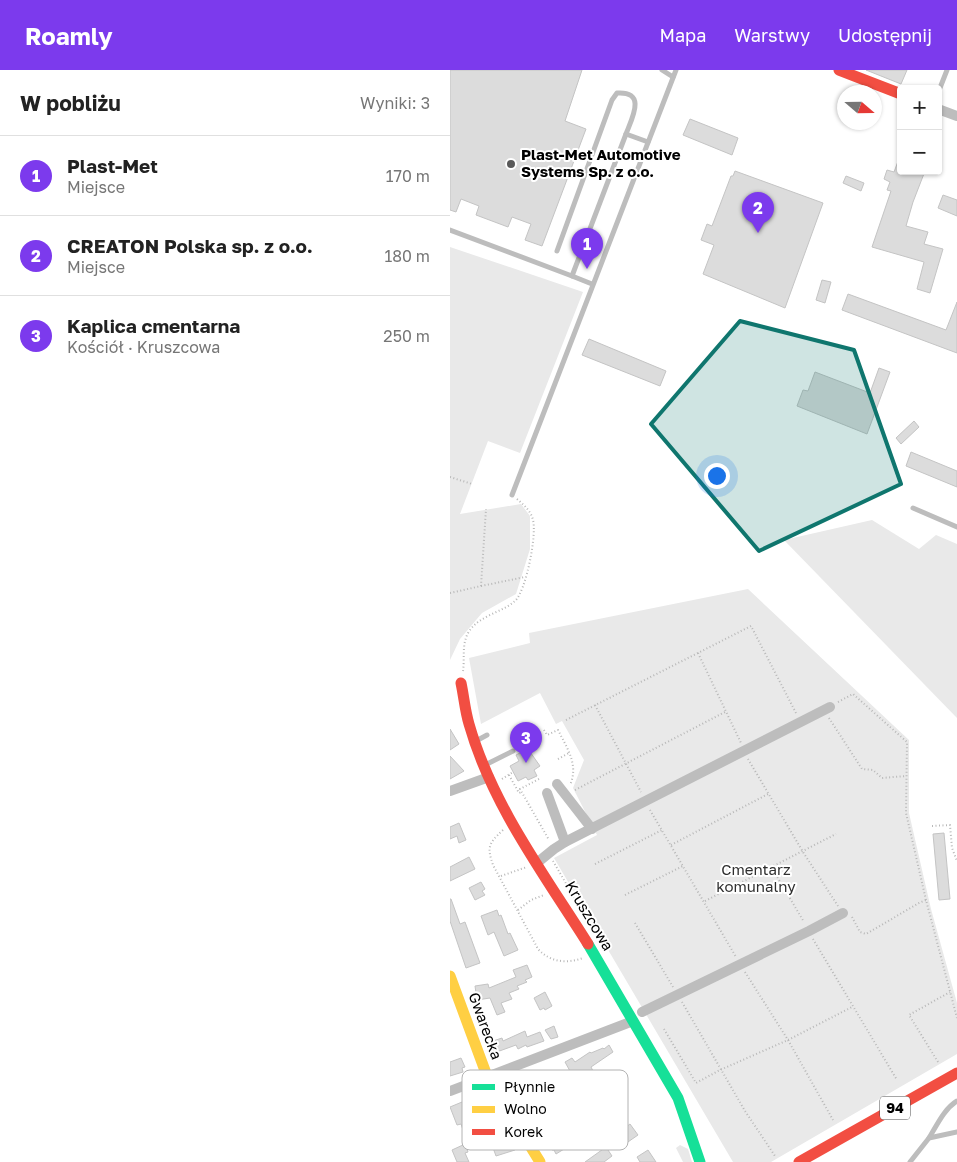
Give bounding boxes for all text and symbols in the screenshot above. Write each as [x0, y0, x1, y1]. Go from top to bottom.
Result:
text: Roamly [25, 21, 113, 50]
text: Mapa [659, 24, 706, 46]
text: Warstwy [734, 24, 810, 46]
text: Udostępnij [838, 24, 932, 46]
north arrow [837, 85, 882, 130]
map controls [897, 85, 942, 175]
button: + [897, 85, 942, 130]
text: W pobliżu [20, 90, 121, 116]
text: Wyniki: 3 [360, 93, 430, 113]
button: − [897, 130, 942, 175]
place label: Plast-Met Automotive Systems Sp. z o.o. [521, 145, 681, 180]
text: Plast-Met [67, 154, 158, 177]
marker: Plast-Met Automotive Systems Sp. z o.o. [505, 158, 517, 170]
text: 1 [32, 166, 40, 186]
text: 170 m [386, 166, 430, 186]
text: Miejsce [67, 177, 125, 197]
pin: 2 [742, 192, 774, 233]
pin: 1 [571, 228, 603, 269]
text: CREATON Polska sp. z o.o. [67, 234, 313, 257]
text: 2 [31, 246, 41, 266]
text: 180 m [384, 246, 430, 266]
text: Miejsce [67, 257, 125, 277]
text: Kaplica cmentarna [67, 314, 240, 337]
text: 3 [31, 326, 41, 346]
text: 250 m [383, 326, 430, 346]
text: Kościół · Kruszcowa [67, 337, 220, 357]
your location [704, 463, 730, 489]
pin: 3 [510, 722, 542, 763]
park label: Cmentarz komunalny [716, 860, 796, 895]
street label: Kruszcowa [562, 877, 618, 954]
street label: Gwarecka [465, 990, 506, 1062]
legend [462, 1070, 628, 1150]
text: Płynnie [504, 1078, 555, 1095]
road number: 94 [880, 1096, 910, 1120]
text: Wolno [504, 1100, 547, 1117]
text: Korek [504, 1123, 543, 1140]

